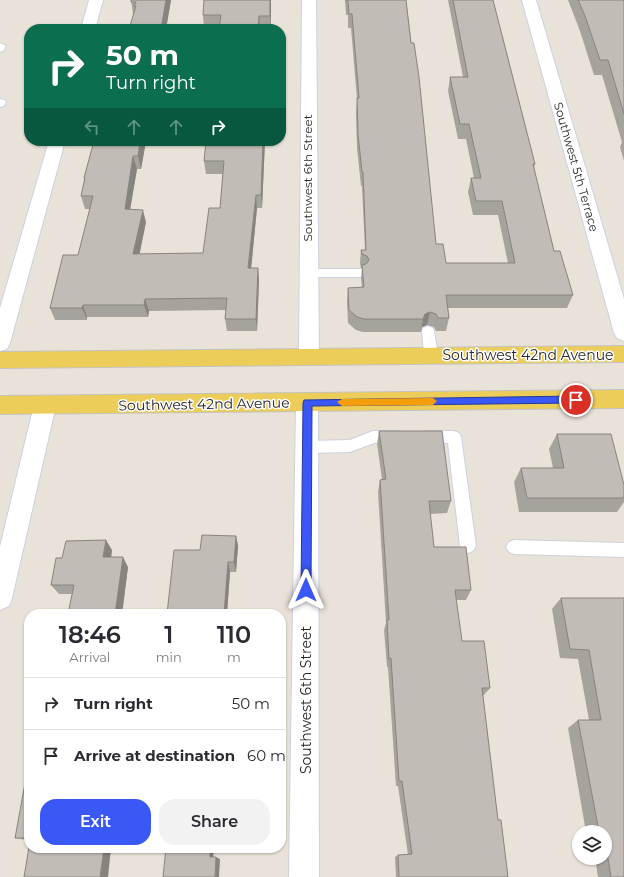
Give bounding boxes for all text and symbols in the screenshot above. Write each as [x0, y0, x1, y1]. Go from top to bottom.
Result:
text: 50 m [106, 38, 179, 72]
icon: right [40, 40, 92, 92]
text: Turn right [106, 72, 196, 94]
street label: Southwest 5th Terrace [551, 101, 602, 233]
street label: Southwest 6th Street [300, 114, 315, 242]
icon: left [81, 116, 103, 138]
icon: ahead [123, 116, 145, 138]
icon: ahead [165, 116, 187, 138]
icon: right [207, 116, 229, 138]
street label: Southwest 42nd Avenue [442, 346, 614, 364]
pin [559, 383, 593, 417]
icon: arrive [565, 389, 587, 411]
street label: Southwest 42nd Avenue [118, 394, 290, 414]
position arrow [285, 569, 327, 611]
text: 18:46 [59, 620, 121, 649]
text: 1 [164, 620, 173, 649]
text: 110 [217, 620, 251, 649]
street label: Southwest 6th Street [297, 626, 315, 774]
text: Arrival [69, 649, 110, 665]
text: min [156, 649, 182, 665]
text: m [227, 649, 241, 665]
icon: right [40, 693, 62, 715]
text: Turn right [74, 694, 153, 713]
text: 50 m [232, 694, 270, 713]
icon: arrive [40, 745, 62, 767]
text: Arrive at destination [74, 746, 235, 765]
text: 60 m [247, 746, 286, 765]
button: Exit [40, 799, 151, 845]
button: Share [159, 799, 270, 845]
map controls [572, 825, 612, 865]
button: layers [572, 825, 612, 865]

